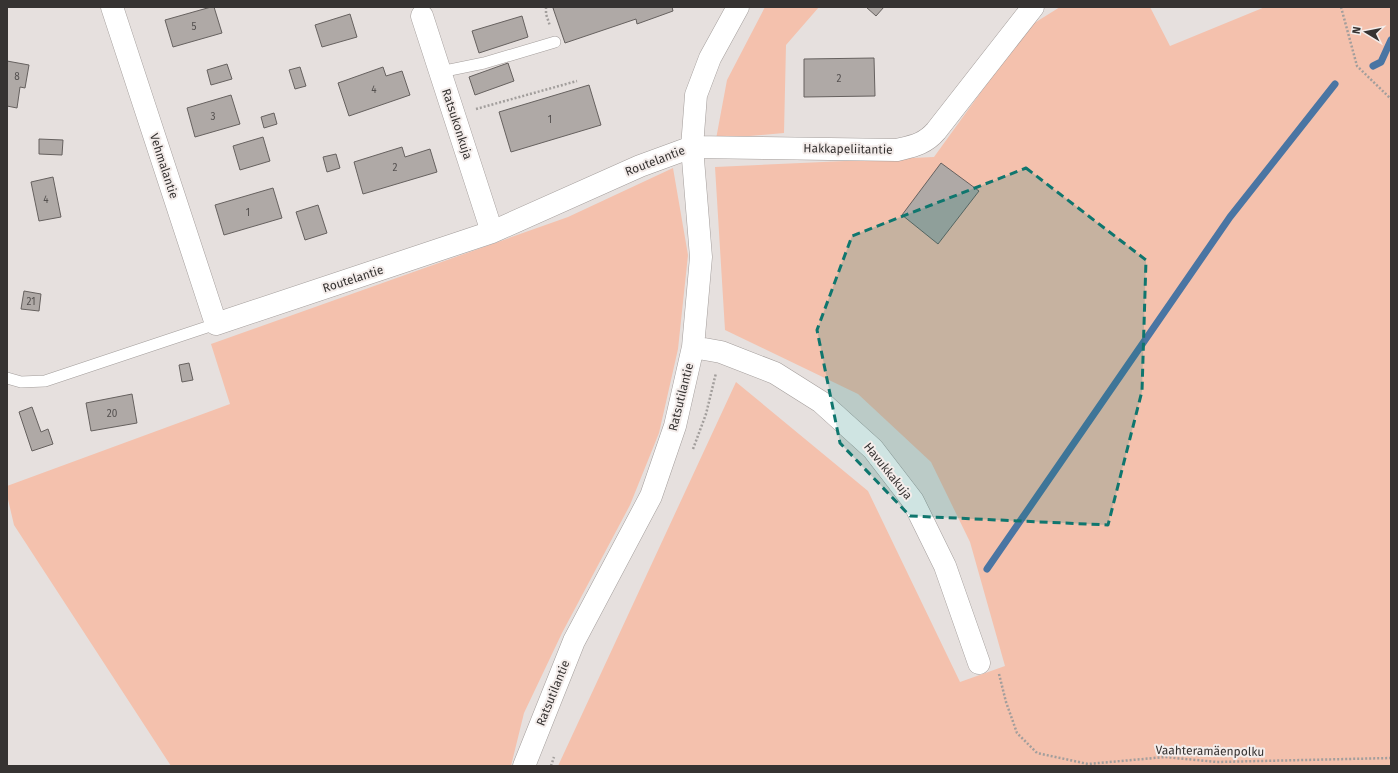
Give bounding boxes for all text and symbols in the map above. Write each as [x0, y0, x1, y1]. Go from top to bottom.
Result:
north arrow [1346, 12, 1386, 52]
house number: 5 [191, 21, 197, 33]
text: N [1350, 26, 1364, 35]
house number: 8 [14, 71, 20, 83]
house number: 2 [837, 73, 842, 85]
house number: 4 [371, 84, 377, 96]
street label: Ratsukonkuja [439, 87, 475, 161]
house number: 3 [211, 111, 216, 123]
house number: 1 [548, 114, 552, 126]
street label: Vehmalantie [147, 132, 181, 200]
street label: Hakkapeliitantie [803, 141, 893, 157]
street label: Routelantie [623, 143, 687, 179]
house number: 2 [393, 162, 398, 174]
house number: 4 [43, 194, 49, 206]
house number: 1 [246, 207, 250, 219]
street label: Routelantie [321, 263, 385, 295]
house number: 21 [26, 296, 36, 308]
street label: Ratsutilantie [666, 362, 696, 432]
house number: 20 [107, 408, 118, 420]
street label: Havukkakuja [861, 440, 915, 502]
street label: Ratsutilantie [533, 658, 573, 728]
street label: Vaahteramäenpolku [1156, 743, 1264, 759]

